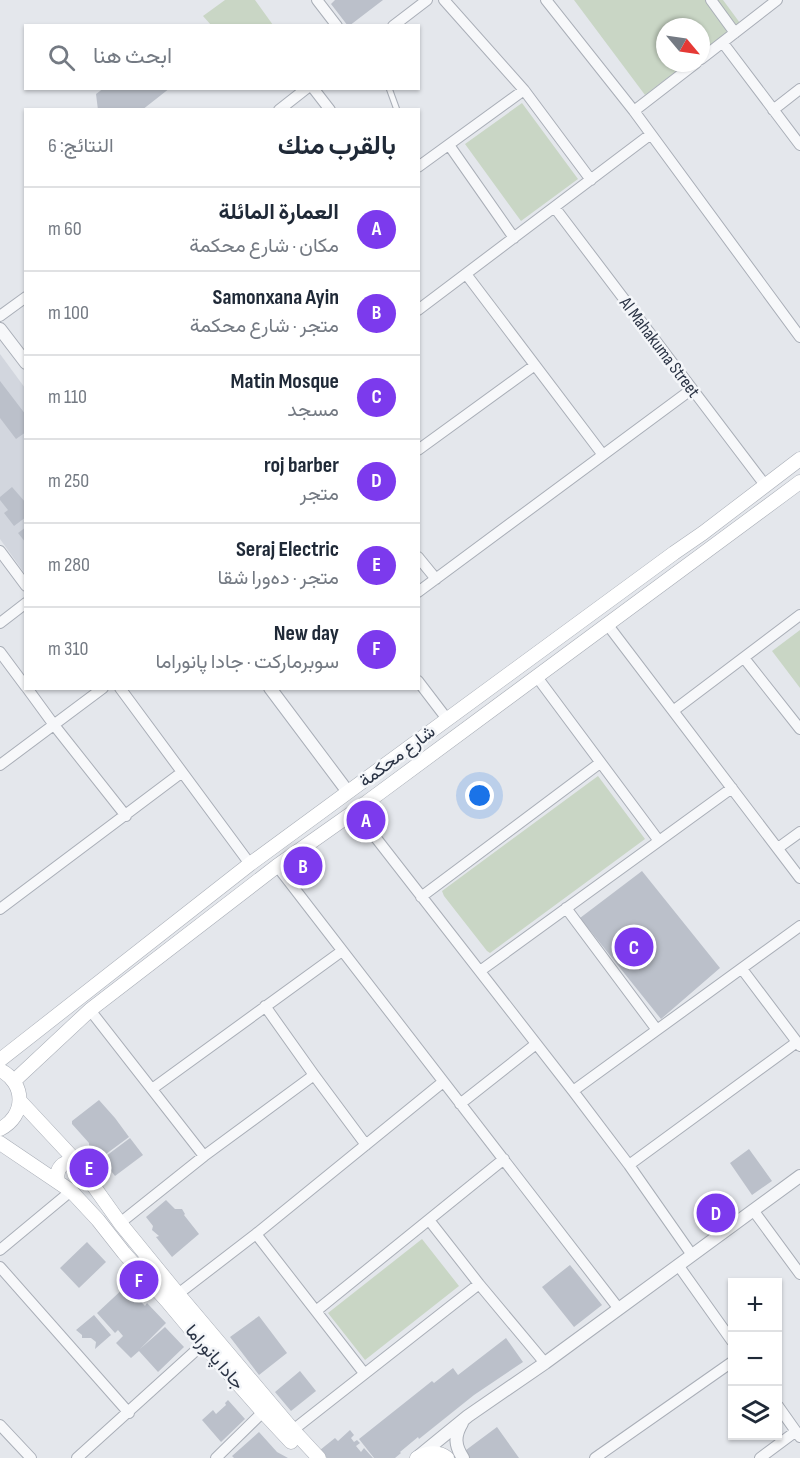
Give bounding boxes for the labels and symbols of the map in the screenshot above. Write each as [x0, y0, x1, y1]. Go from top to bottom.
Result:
north arrow [656, 18, 710, 72]
street label: Al Mahakuma Street [614, 292, 704, 402]
street label: شارع محكمة [355, 721, 440, 793]
your location [465, 781, 494, 810]
pin: A [346, 798, 386, 842]
pin: B [284, 844, 322, 888]
pin: C [614, 924, 654, 970]
pin: E [70, 1146, 109, 1190]
pin: D [696, 1190, 736, 1236]
pin: F [120, 1258, 158, 1302]
street label: جادا پانوراما [180, 1321, 249, 1395]

